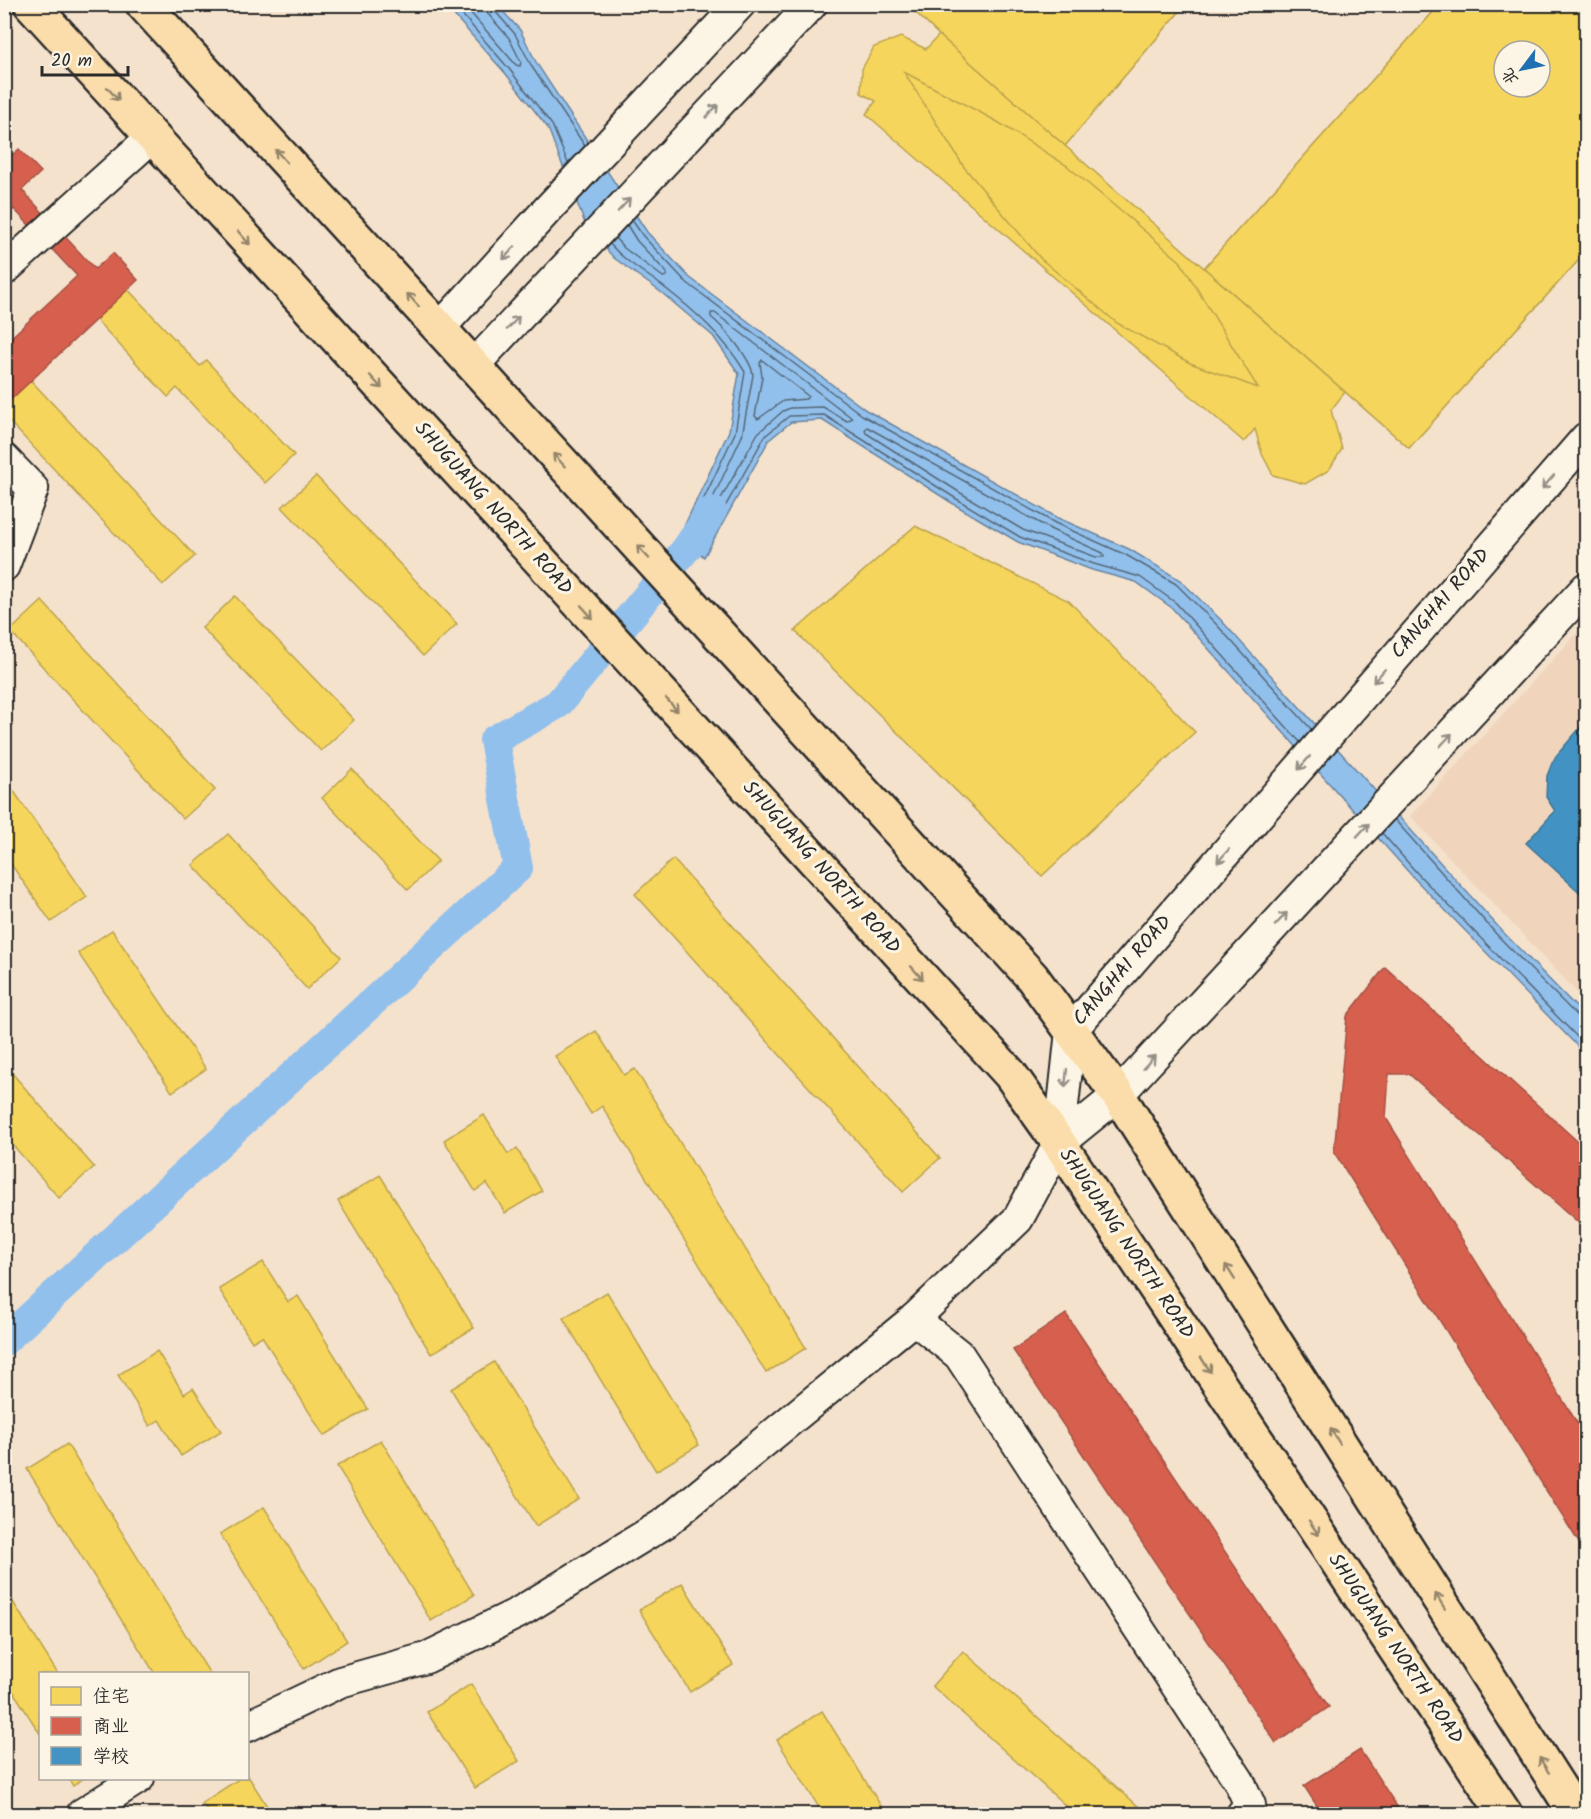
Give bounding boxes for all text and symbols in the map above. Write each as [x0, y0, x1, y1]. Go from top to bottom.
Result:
scale bar [42, 39, 128, 77]
north arrow [1492, 39, 1552, 99]
text: 20 m [51, 47, 92, 76]
text: 北 [1496, 63, 1525, 90]
one-way arrow [106, 86, 120, 101]
one-way arrow [705, 104, 719, 119]
one-way arrow [274, 149, 288, 164]
one-way arrow [616, 198, 631, 213]
one-way arrow [237, 230, 251, 245]
one-way arrow [502, 245, 516, 260]
one-way arrow [406, 293, 420, 308]
one-way arrow [506, 316, 520, 331]
one-way arrow [369, 374, 383, 389]
street label: SHUGUANG NORTH ROAD [406, 415, 580, 603]
one-way arrow [551, 452, 566, 467]
one-way arrow [1541, 474, 1555, 489]
street label: CANGHAI ROAD [1383, 541, 1499, 667]
one-way arrow [636, 545, 650, 560]
one-way arrow [580, 604, 594, 619]
one-way arrow [1372, 668, 1386, 683]
one-way arrow [665, 697, 679, 712]
one-way arrow [1439, 732, 1453, 747]
one-way arrow [1297, 755, 1311, 770]
street label: SHUGUANG NORTH ROAD [734, 774, 908, 962]
one-way arrow [1356, 823, 1370, 838]
one-way arrow [1216, 848, 1230, 863]
street label: CANGHAI ROAD [1065, 908, 1181, 1034]
one-way arrow [1274, 911, 1288, 926]
one-way arrow [910, 965, 924, 980]
one-way arrow [1142, 1055, 1156, 1070]
one-way arrow [1060, 1067, 1071, 1087]
street label: SHUGUANG NORTH ROAD [1050, 1142, 1202, 1346]
one-way arrow [1224, 1264, 1236, 1280]
one-way arrow [1201, 1356, 1213, 1373]
one-way arrow [1328, 1428, 1340, 1445]
one-way arrow [1308, 1519, 1321, 1536]
street label: SHUGUANG NORTH ROAD [1319, 1547, 1471, 1751]
one-way arrow [1433, 1592, 1446, 1609]
legend [39, 1672, 249, 1780]
text: 住宅 [93, 1683, 129, 1712]
text: 商业 [93, 1713, 129, 1742]
text: 学校 [93, 1743, 129, 1772]
one-way arrow [1538, 1757, 1550, 1774]

